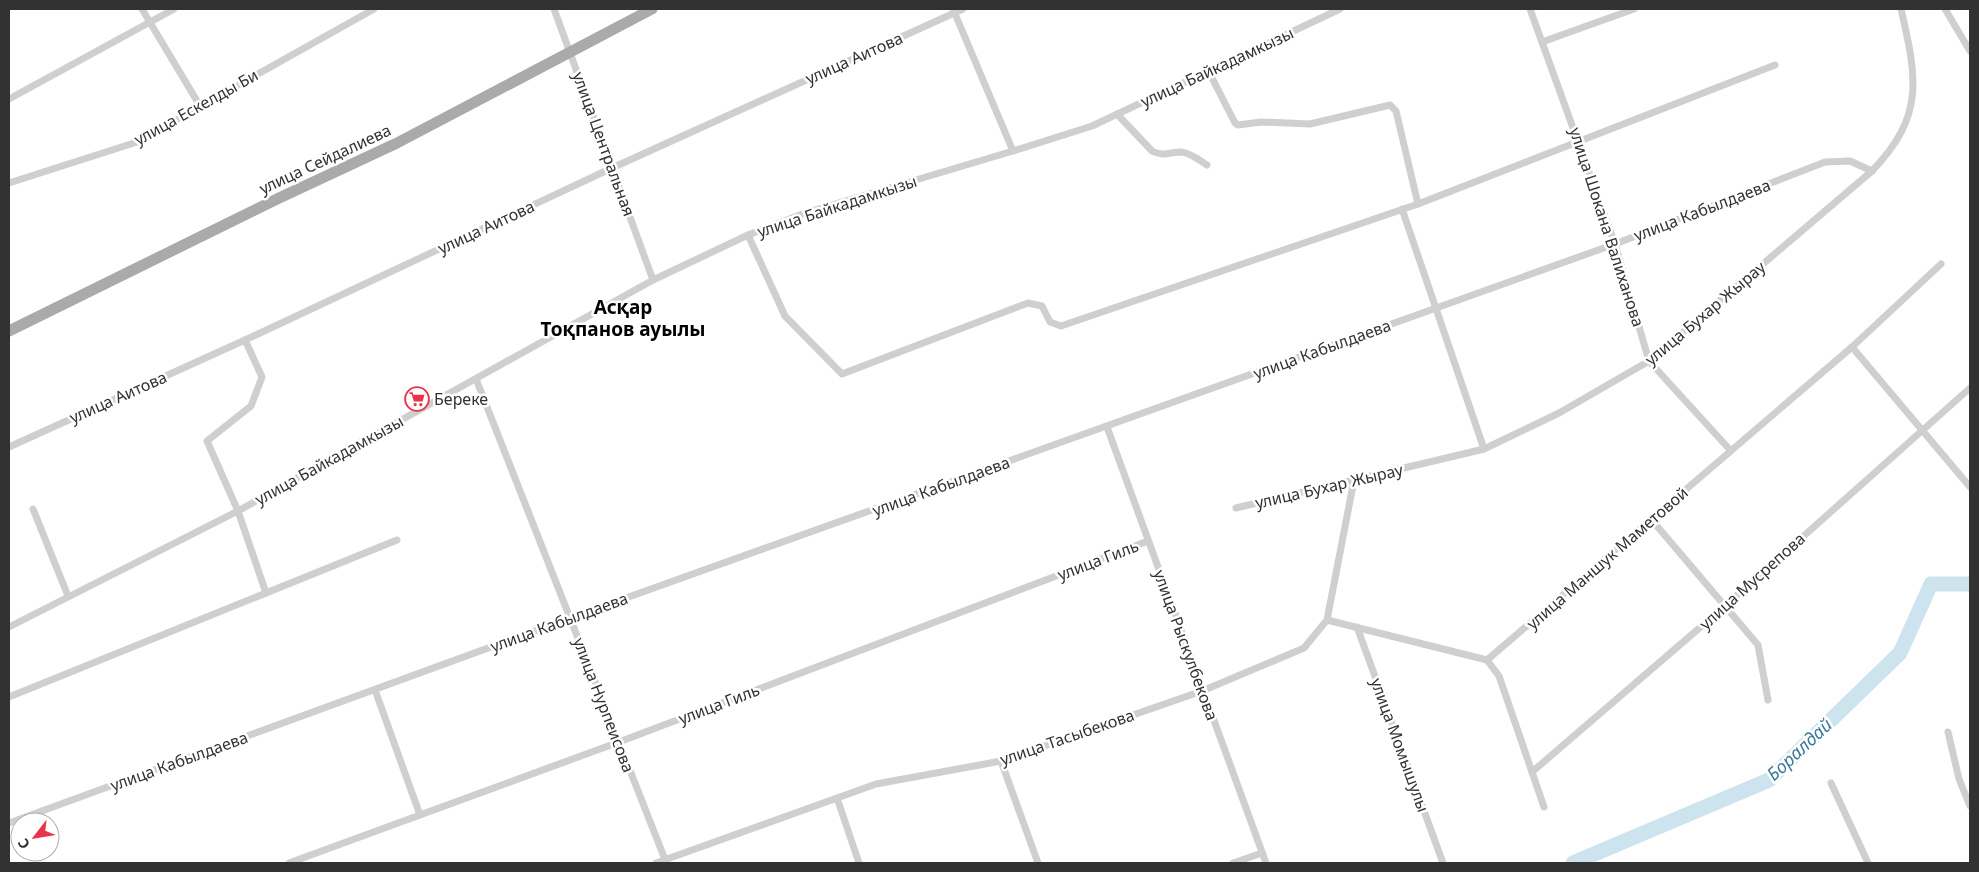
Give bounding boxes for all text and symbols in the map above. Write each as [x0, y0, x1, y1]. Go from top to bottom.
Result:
street label: улица Байкадамкызы [1137, 22, 1297, 112]
street label: улица Аитова [802, 27, 906, 89]
street label: улица Ескелды Би [130, 64, 262, 150]
street label: улица Центральная [568, 69, 640, 219]
street label: улица Сейдалиева [255, 119, 395, 199]
street label: улица Шокана Валиханова [1564, 125, 1650, 329]
street label: улица Байкадамкызы [754, 170, 920, 242]
street label: улица Кабылдаева [1631, 174, 1773, 246]
street label: улица Аитова [434, 195, 538, 259]
street label: улица Бухар Жырау [1640, 255, 1771, 370]
district label: Асқар Тоқпанов ауылы [541, 294, 705, 342]
street label: улица Кабылдаева [1250, 314, 1394, 384]
street label: улица Аитова [66, 366, 170, 428]
supermarket icon: Береке [404, 386, 430, 412]
place label: Береке [434, 388, 488, 410]
street label: улица Байкадамкызы [251, 410, 407, 510]
street label: улица Кабылдаева [869, 451, 1013, 521]
street label: улица Бухар Жырау [1253, 458, 1406, 514]
street label: улица Маншук Маметовой [1521, 482, 1693, 634]
street label: улица Мусрепова [1694, 528, 1810, 634]
street label: улица Гиль [1054, 534, 1142, 586]
street label: улица Рыскулбекова [1149, 567, 1223, 723]
street label: улица Кабылдаева [487, 587, 631, 657]
street label: улица Нурпеисова [568, 634, 640, 776]
street label: улица Момышулы [1366, 675, 1434, 815]
street label: улица Гиль [675, 678, 763, 730]
street label: улица Тасыбекова [997, 704, 1137, 770]
water label: Боралдай [1761, 713, 1837, 785]
street label: улица Кабылдаева [107, 726, 251, 796]
north arrow [10, 812, 60, 862]
text: С [13, 835, 34, 853]

